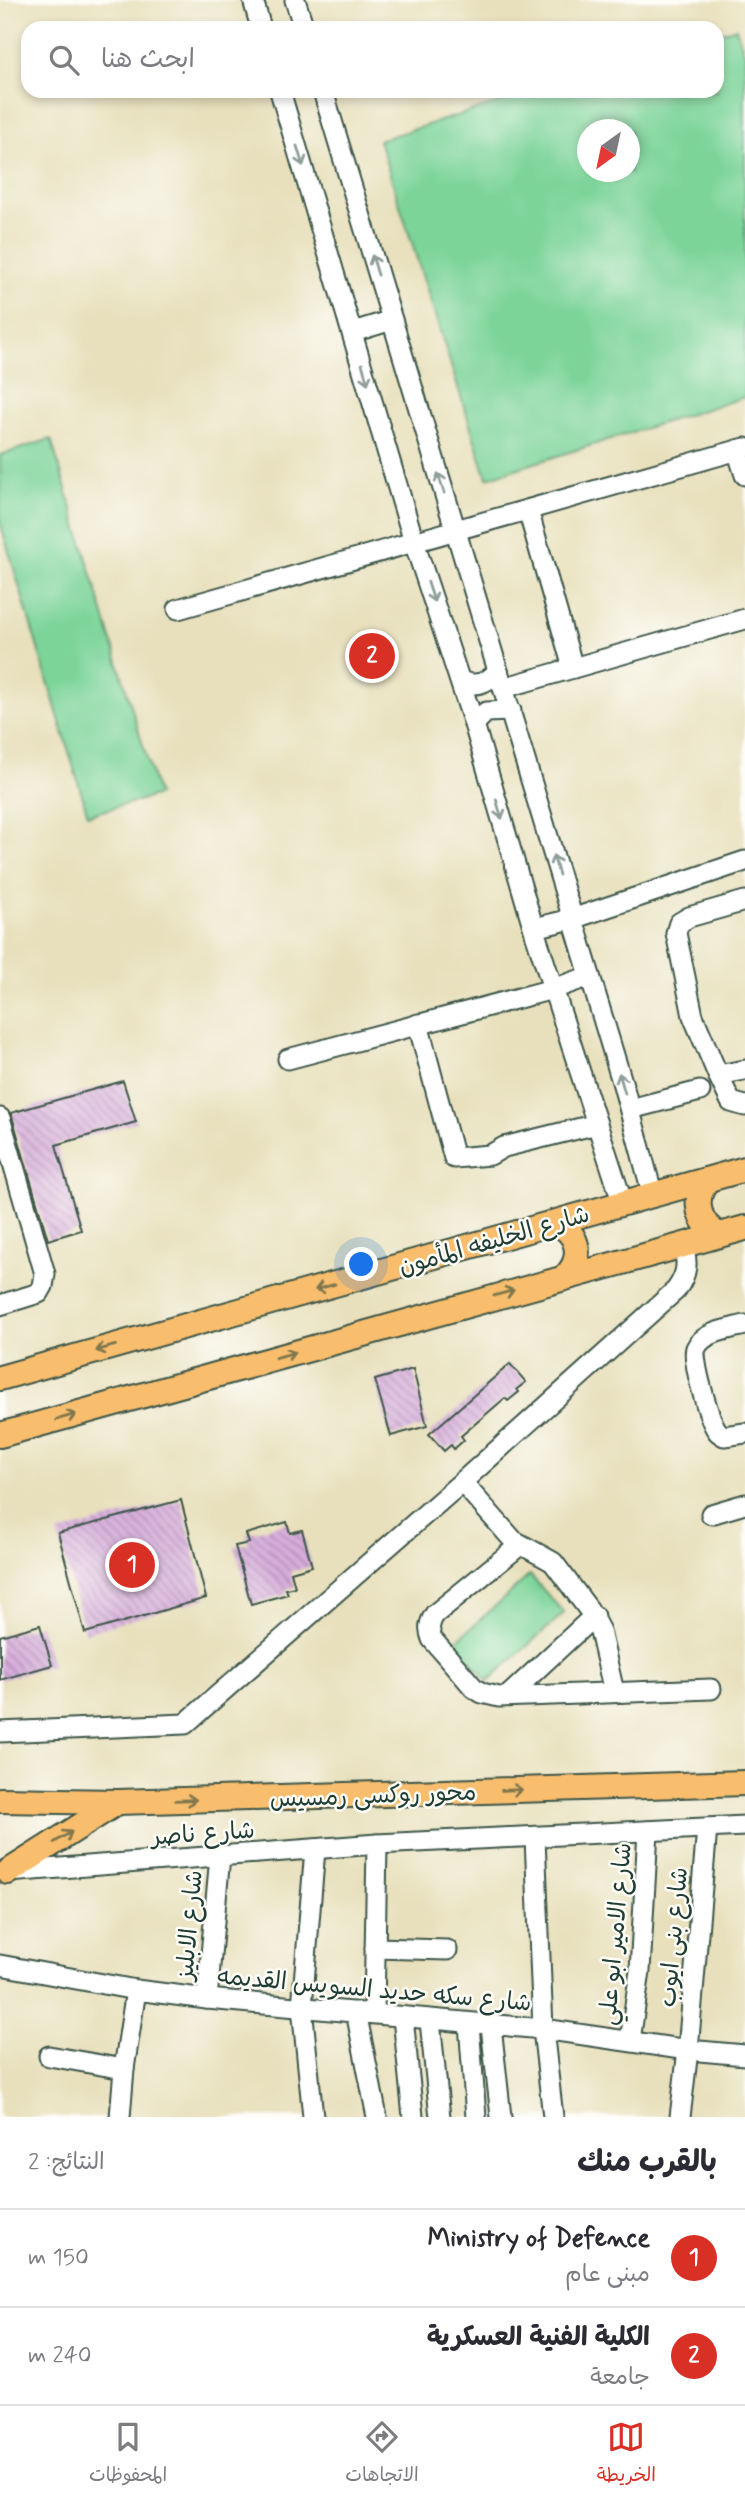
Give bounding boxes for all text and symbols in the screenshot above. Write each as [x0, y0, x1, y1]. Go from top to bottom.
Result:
search box [21, 21, 724, 98]
icon: search [45, 41, 83, 79]
text: ابحث هنا [101, 43, 195, 77]
north arrow [577, 119, 640, 182]
one-way arrow [295, 145, 307, 167]
one-way arrow [367, 254, 380, 276]
one-way arrow [360, 363, 373, 385]
one-way arrow [433, 472, 446, 494]
one-way arrow [425, 581, 438, 603]
pin: 2 [349, 630, 395, 682]
one-way arrow [494, 798, 507, 820]
one-way arrow [548, 854, 561, 876]
one-way arrow [615, 1072, 628, 1094]
street label: شارع الخليفه المأمون [396, 1199, 593, 1283]
your location [344, 1247, 378, 1281]
one-way arrow [315, 1281, 337, 1294]
one-way arrow [492, 1286, 514, 1299]
one-way arrow [95, 1342, 118, 1355]
one-way arrow [273, 1348, 295, 1361]
one-way arrow [54, 1410, 76, 1423]
pin: 1 [109, 1539, 155, 1591]
street label: محور روكسى رمسيس [269, 1777, 477, 1816]
one-way arrow [500, 1784, 523, 1797]
one-way arrow [175, 1793, 198, 1807]
street label: شارع ناصر [148, 1815, 256, 1854]
one-way arrow [53, 1830, 72, 1845]
street label: شارع الامير ابو علي [593, 1841, 644, 2027]
street label: شارع بنى ايوب [653, 1866, 696, 2009]
street label: شارع الابليز [170, 1869, 211, 1983]
street label: شارع سكه حديد السويس القديمه [215, 1961, 533, 2020]
text: بالقرب منك [577, 2143, 717, 2182]
text: النتائج: 2 [28, 2148, 105, 2178]
text: Ministry of Defence [427, 2222, 650, 2256]
text: 150 m [28, 2243, 89, 2273]
text: 1 [689, 2243, 699, 2273]
text: مبنى عام [565, 2260, 650, 2290]
text: الكلية الفنية العسكرية [427, 2321, 650, 2355]
text: 240 m [28, 2341, 92, 2371]
text: 2 [688, 2341, 700, 2371]
text: جامعة [590, 2363, 650, 2393]
tab: المحفوظات [89, 2418, 167, 2491]
tab: الاتجاهات [345, 2418, 419, 2491]
tab: الخريطة [597, 2418, 656, 2491]

